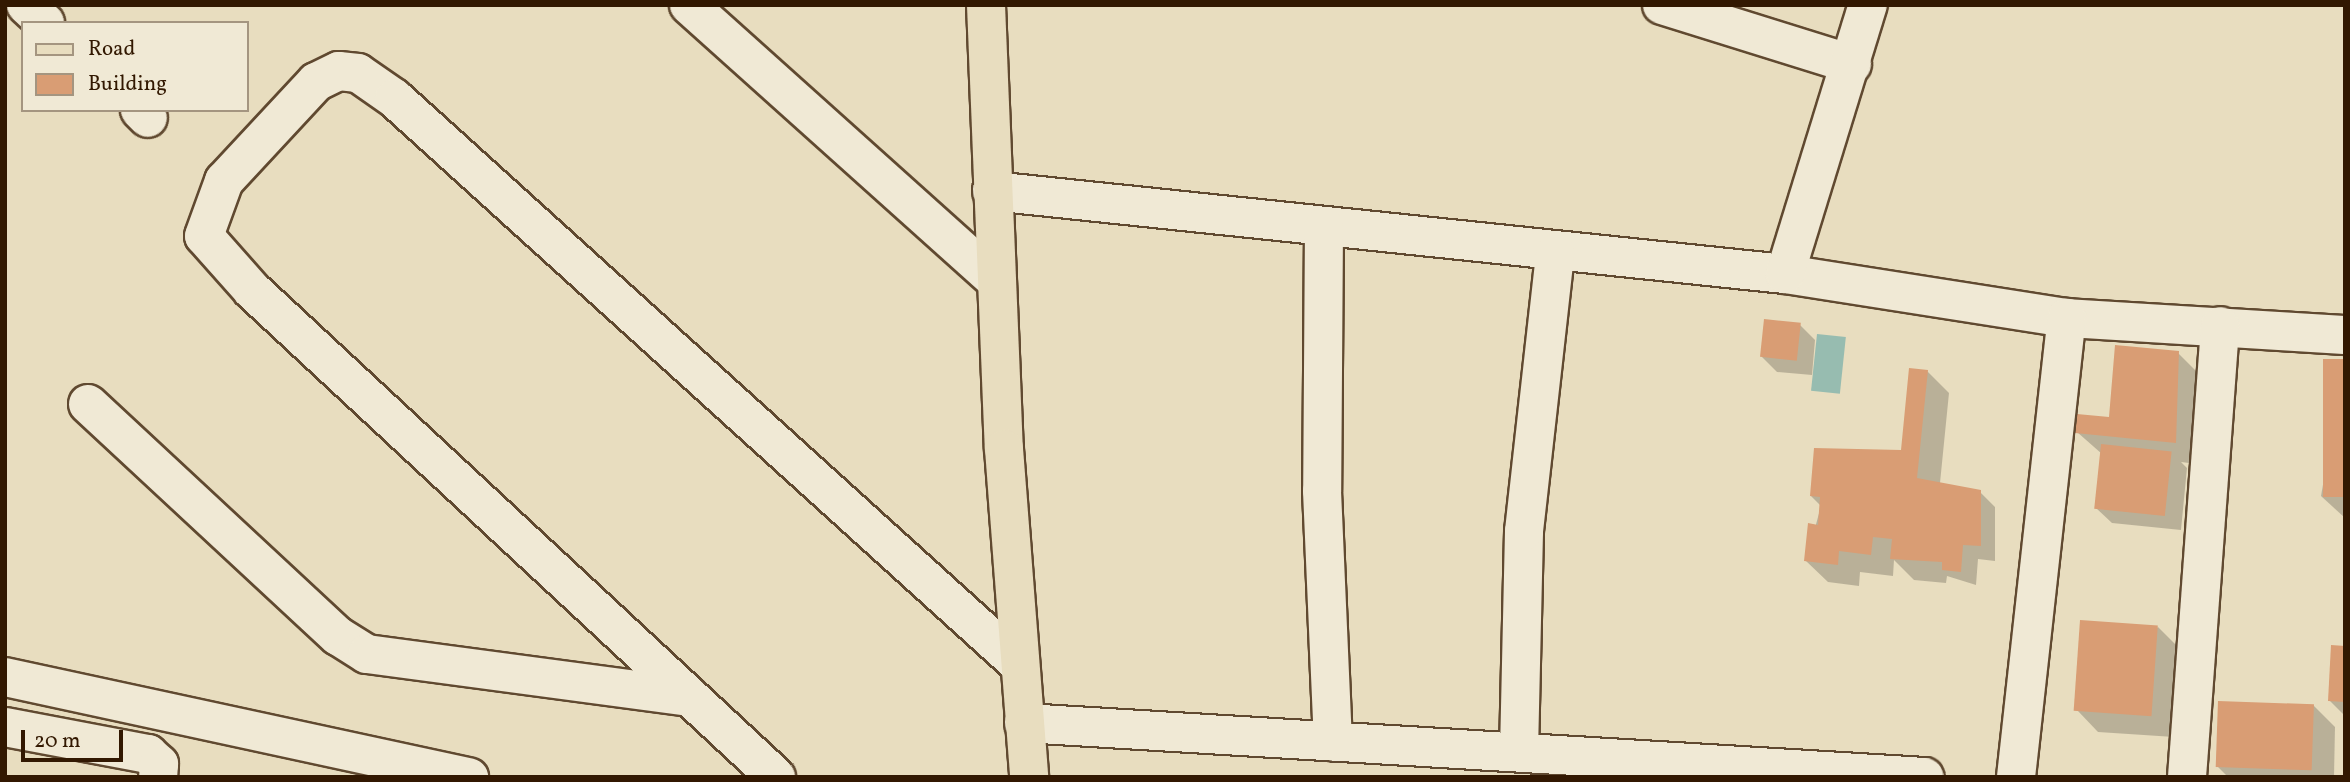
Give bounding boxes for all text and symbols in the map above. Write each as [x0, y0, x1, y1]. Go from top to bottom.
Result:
legend [21, 21, 248, 112]
text: Road [88, 35, 135, 64]
text: Building [88, 70, 167, 99]
scale bar [24, 716, 126, 760]
text: 20 m [34, 727, 80, 756]

